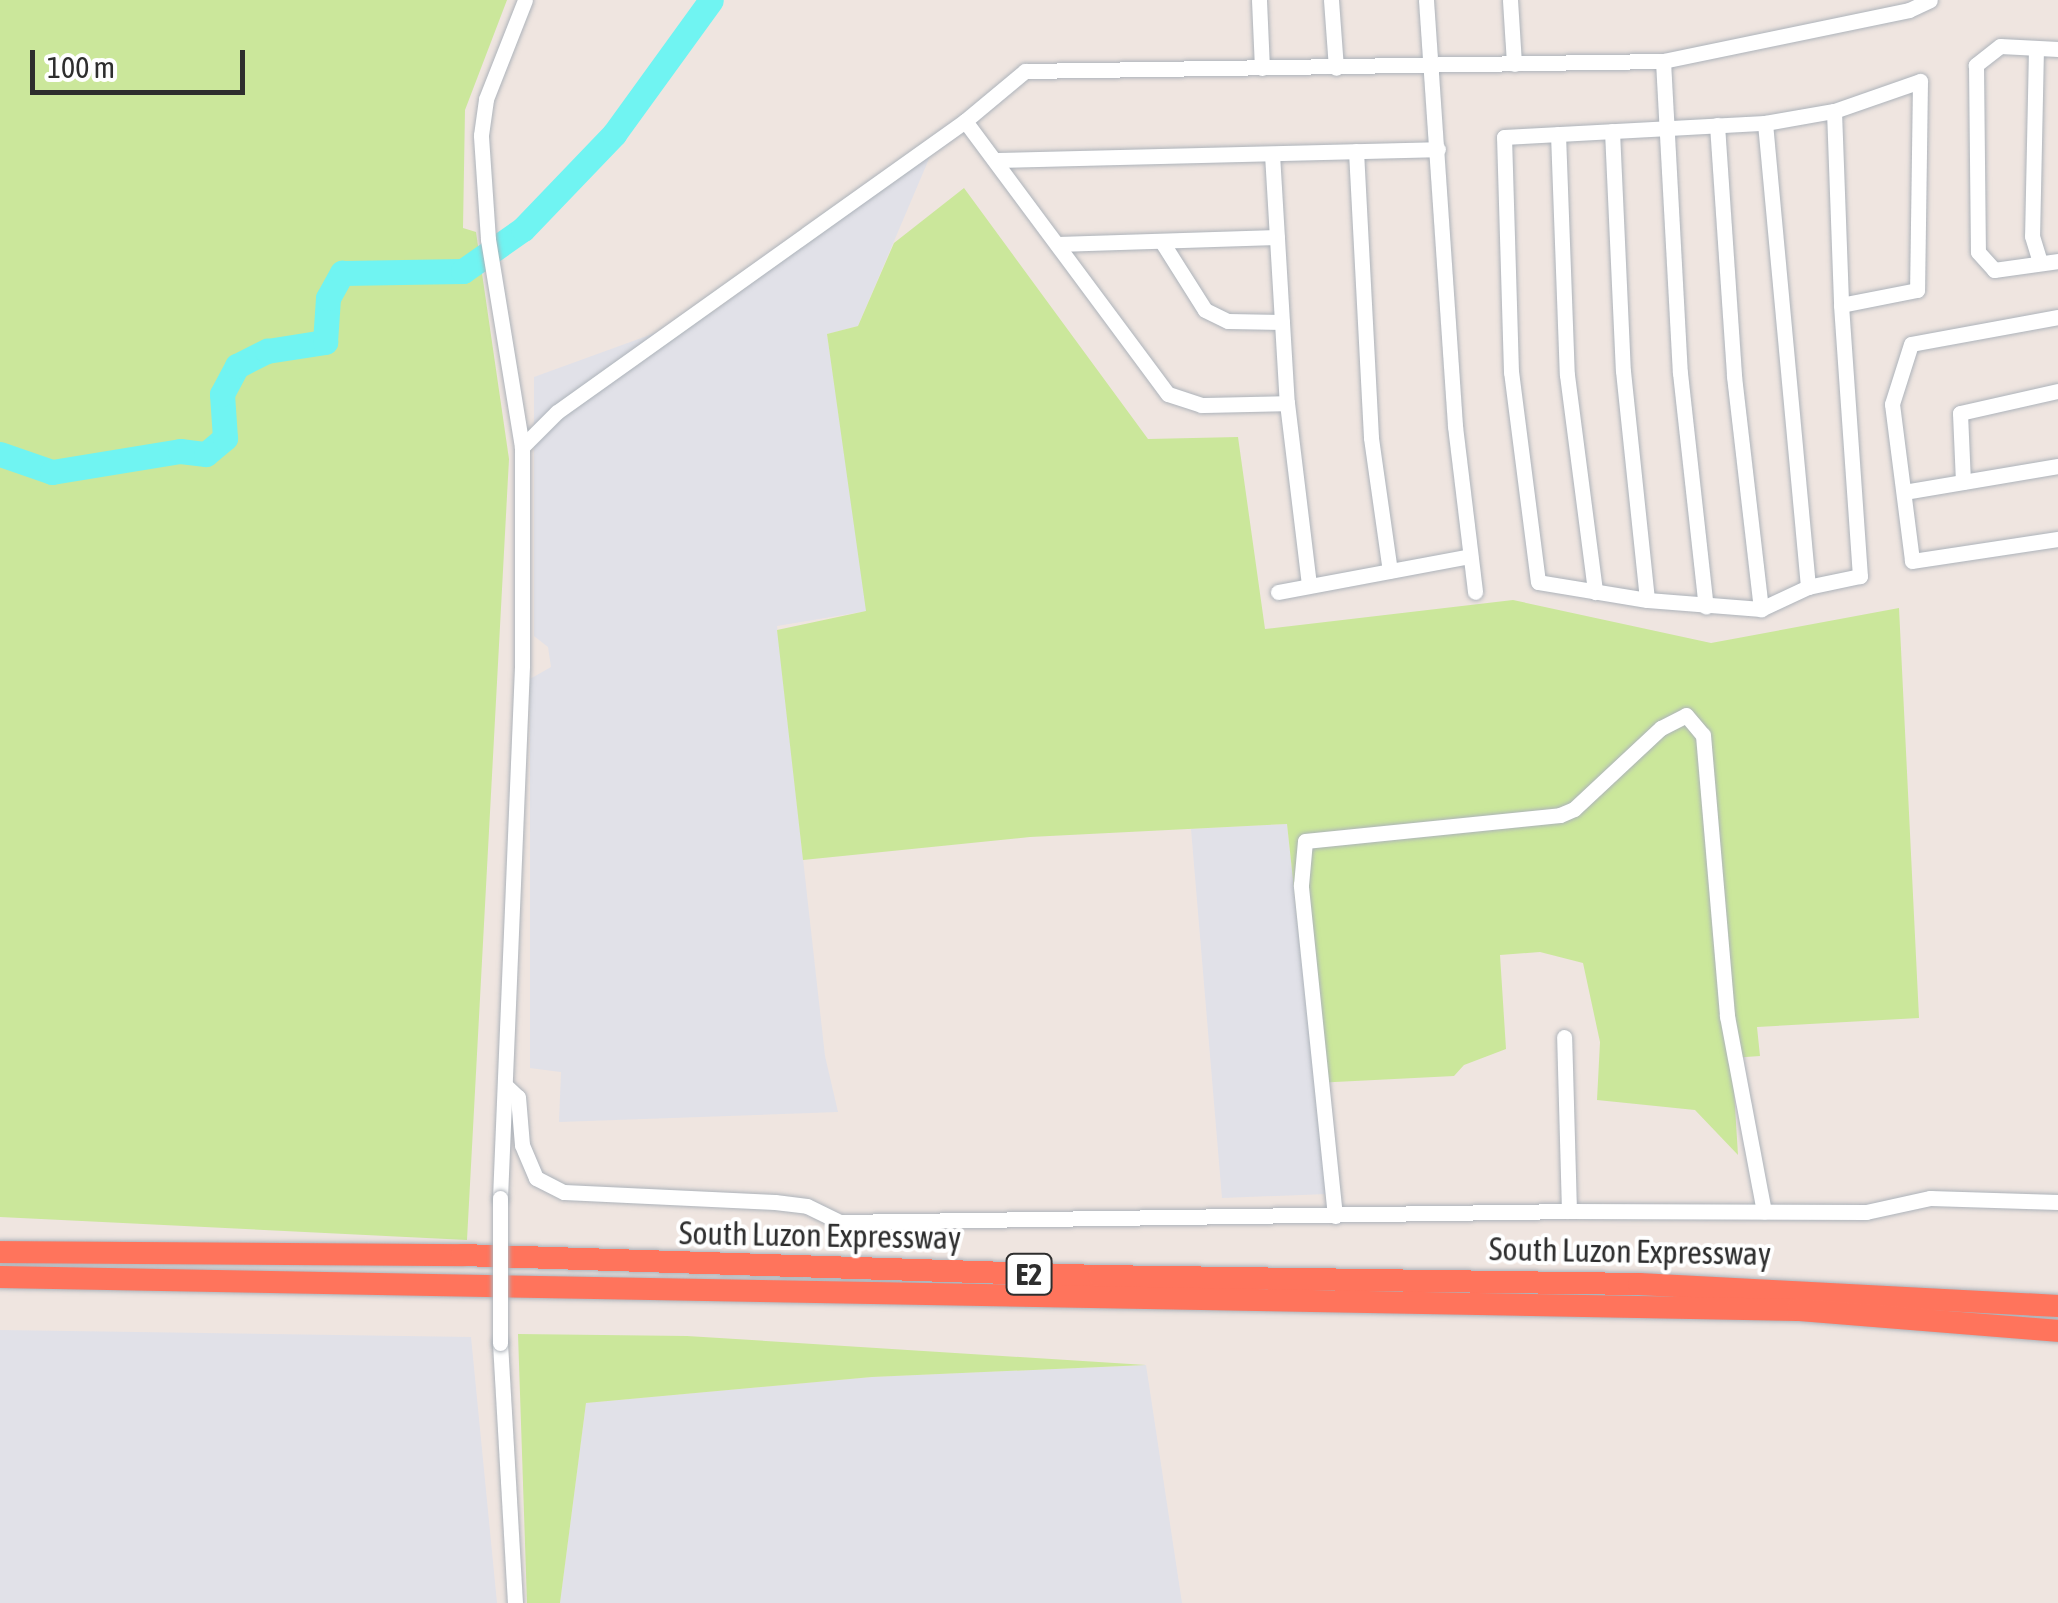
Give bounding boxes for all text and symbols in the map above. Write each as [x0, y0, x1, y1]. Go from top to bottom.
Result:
scale bar [35, 30, 250, 92]
text: 100 m [47, 50, 115, 84]
street label: South Luzon Expressway [679, 1214, 961, 1258]
street label: South Luzon Expressway [1489, 1230, 1771, 1274]
road number: E2 [1004, 1249, 1054, 1299]

